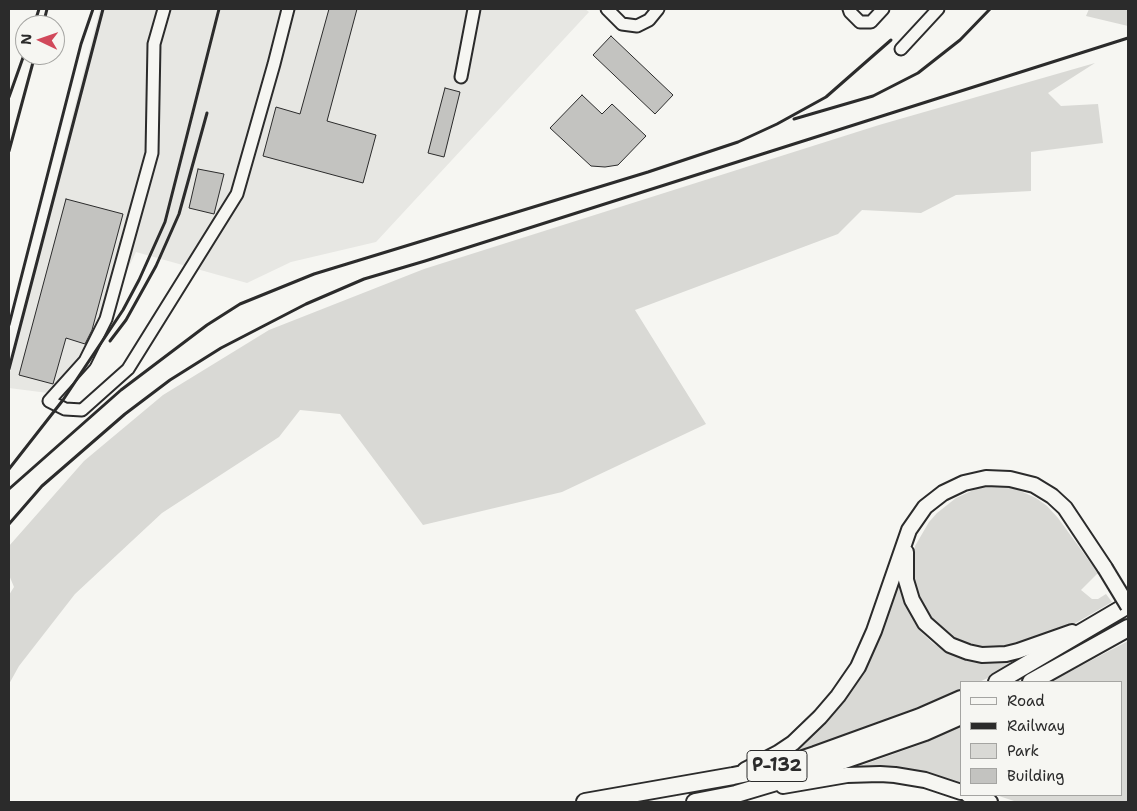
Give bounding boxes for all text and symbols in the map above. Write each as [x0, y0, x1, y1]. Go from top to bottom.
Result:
north arrow [15, 15, 65, 65]
text: N [17, 33, 35, 45]
legend [960, 681, 1122, 796]
text: Road [1007, 691, 1045, 711]
text: Railway [1007, 716, 1065, 736]
text: Park [1007, 741, 1039, 761]
road number: Р-132 [747, 750, 807, 781]
text: Building [1007, 766, 1064, 786]

